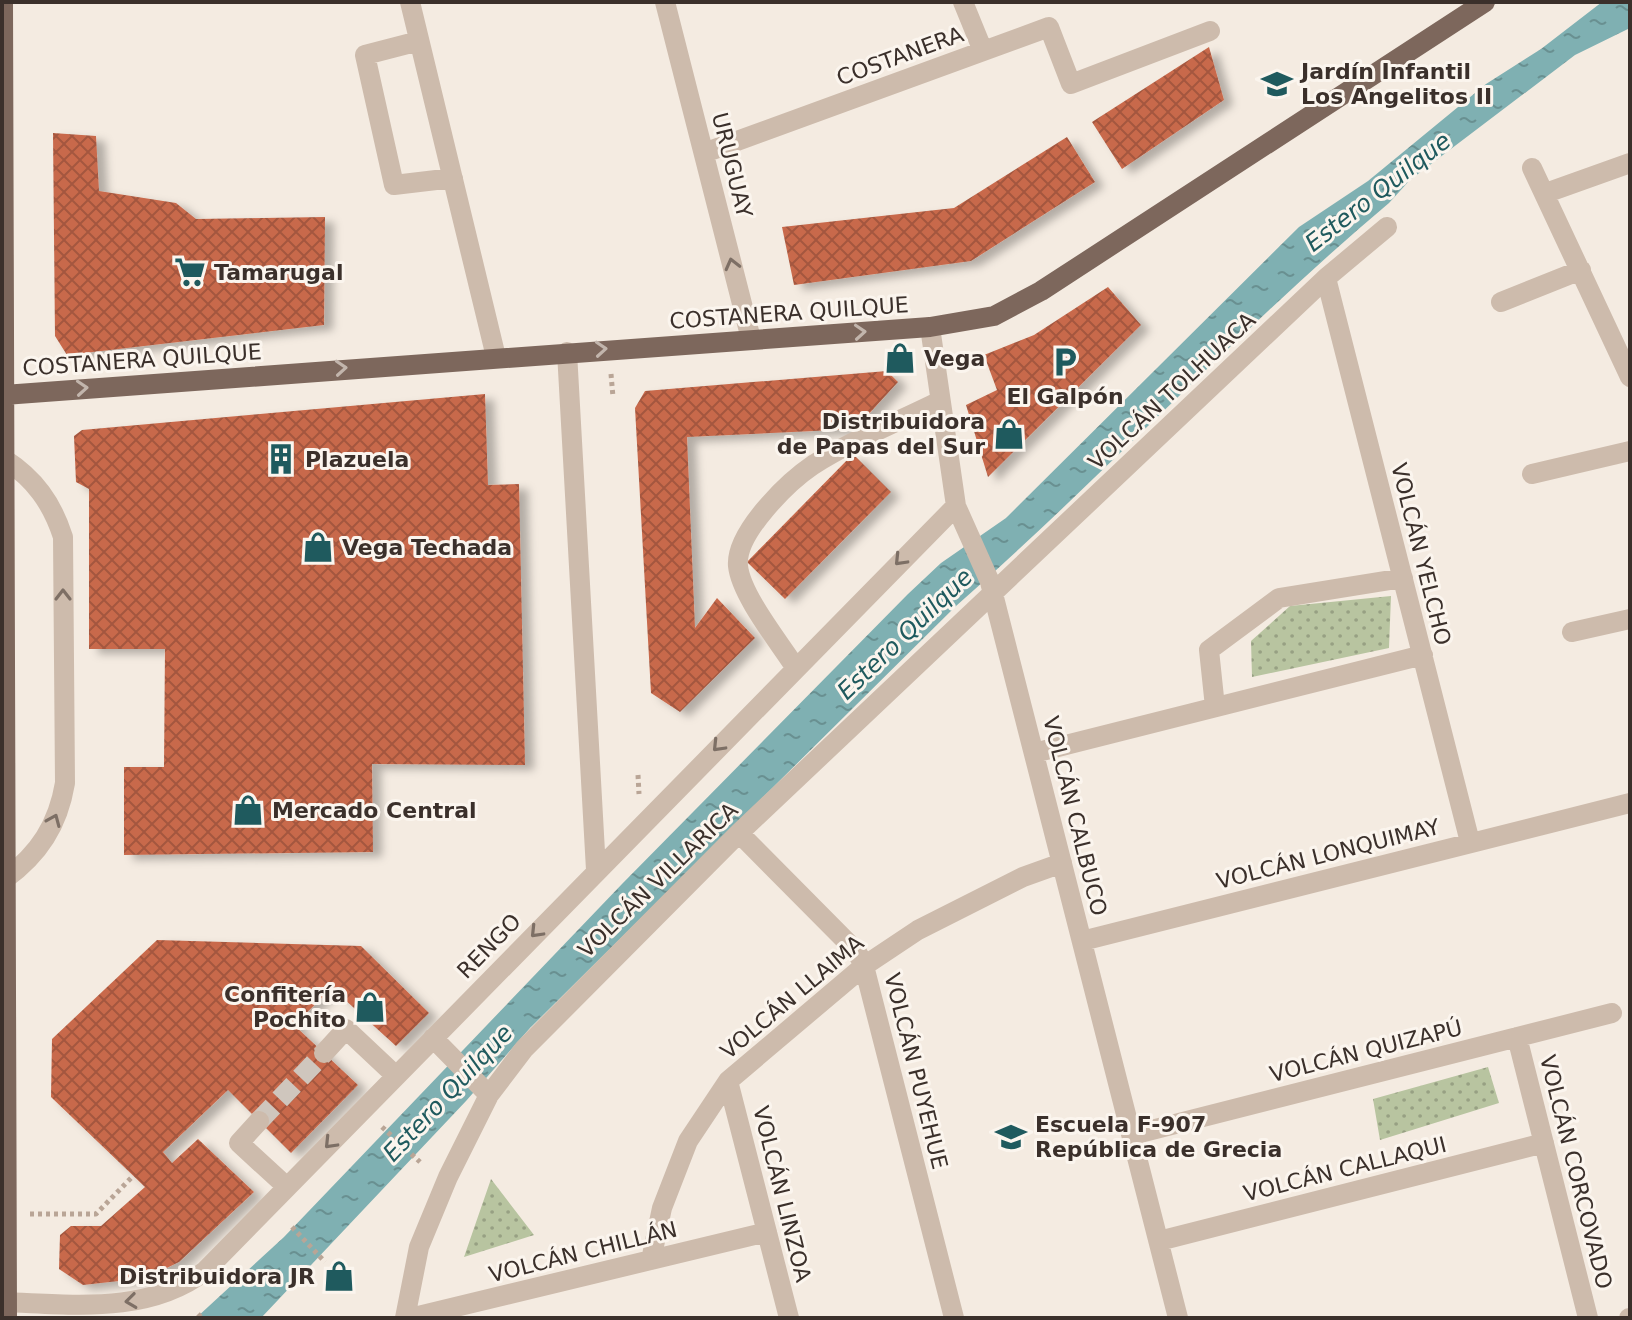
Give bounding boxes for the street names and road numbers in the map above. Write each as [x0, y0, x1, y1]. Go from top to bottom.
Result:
street label: COSTANERA [833, 21, 967, 91]
street label: URUGUAY [707, 110, 757, 221]
street label: COSTANERA QUILQUE [669, 292, 909, 334]
street label: VOLCÁN TOLHUACA [1083, 307, 1261, 475]
street label: COSTANERA QUILQUE [22, 339, 262, 381]
street label: VOLCÁN YELCHO [1386, 460, 1456, 648]
street label: VOLCÁN CALBUCO [1038, 714, 1112, 918]
street label: VOLCÁN VILLARICA [573, 797, 743, 963]
street label: VOLCÁN LONQUIMAY [1214, 814, 1443, 894]
street label: RENGO [452, 909, 526, 983]
street label: VOLCÁN LLAIMA [716, 930, 868, 1064]
street label: VOLCÁN PUYEHUE [880, 970, 952, 1172]
street label: VOLCÁN QUIZAPÚ [1267, 1015, 1465, 1087]
street label: VOLCÁN CORCOVADO [1535, 1052, 1617, 1292]
street label: VOLCÁN LINZOA [748, 1103, 816, 1285]
street label: VOLCÁN CALLAQUI [1241, 1132, 1449, 1206]
street label: VOLCÁN CHILLÁN [486, 1217, 680, 1287]

